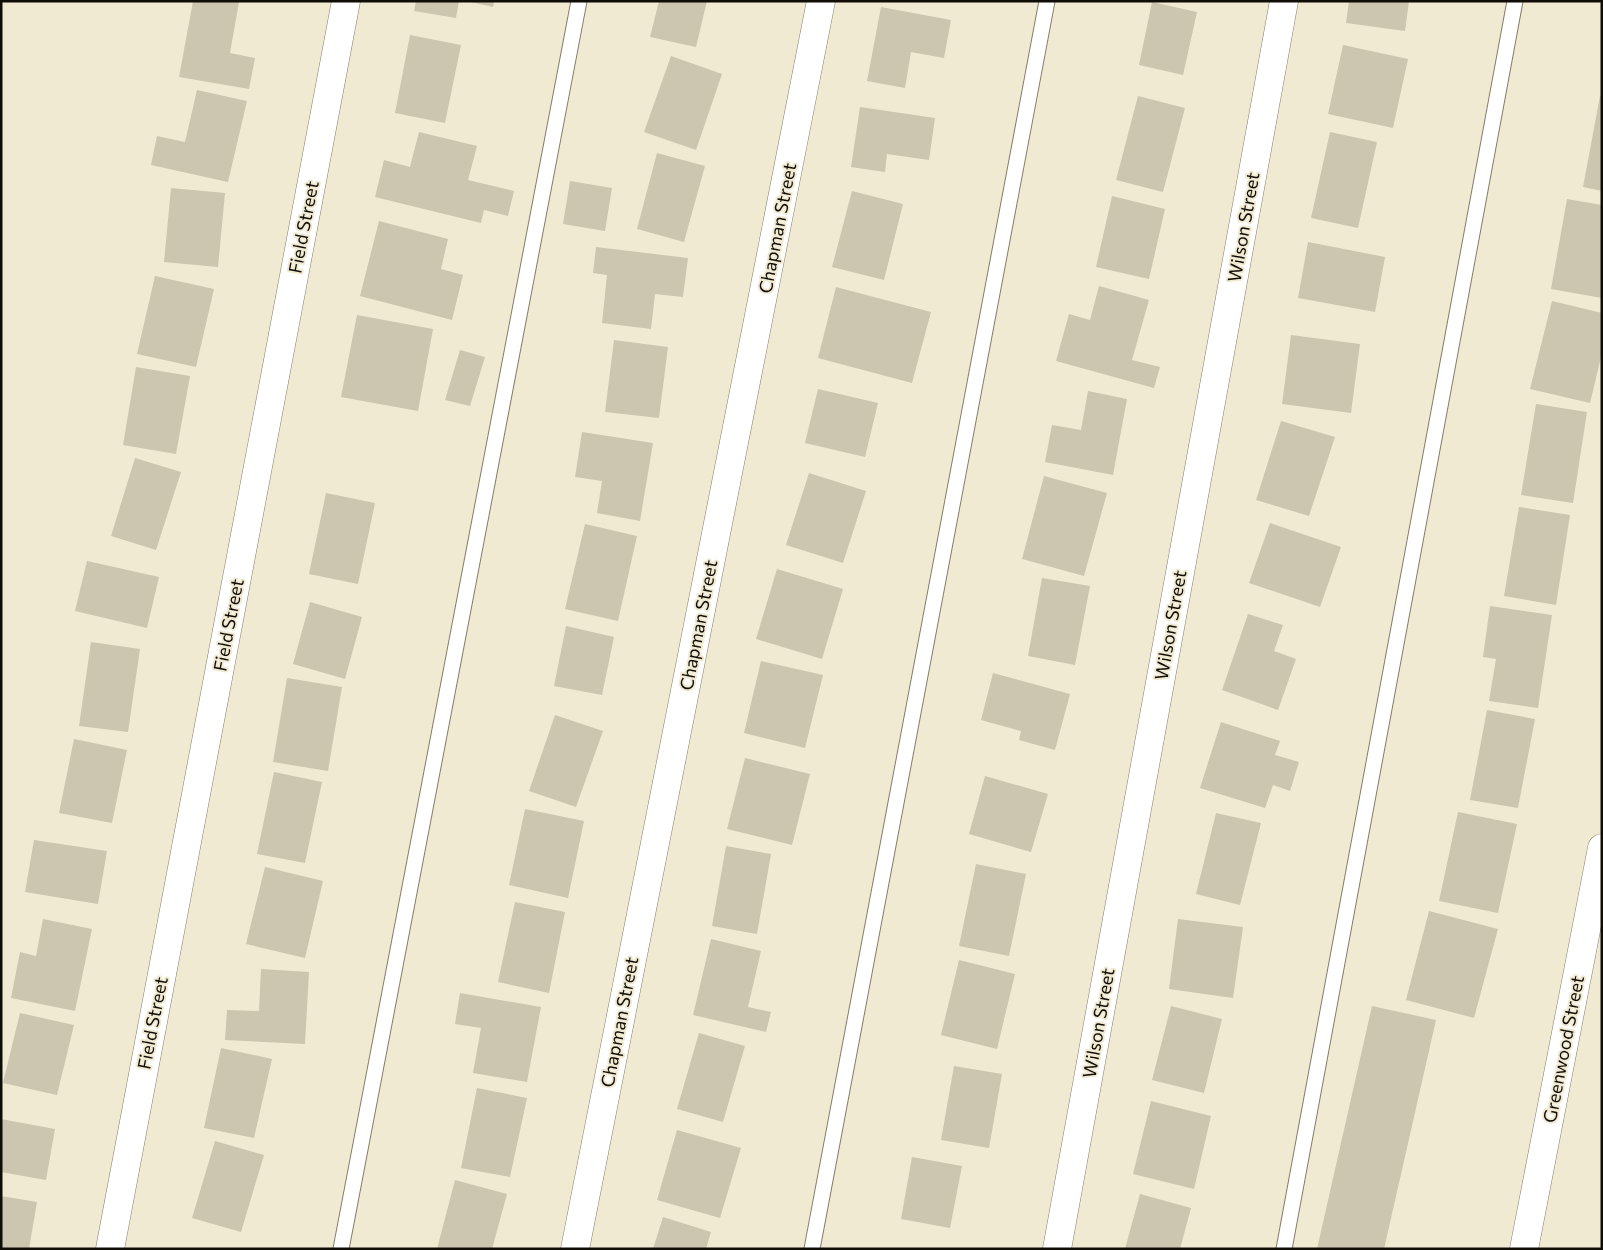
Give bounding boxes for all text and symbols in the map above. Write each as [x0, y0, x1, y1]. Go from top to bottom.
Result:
street label: Chapman Street [754, 161, 800, 295]
street label: Wilson Street [1223, 170, 1263, 284]
street label: Field Street [283, 179, 323, 275]
street label: Chapman Street [675, 558, 721, 692]
street label: Wilson Street [1150, 568, 1190, 682]
street label: Field Street [208, 577, 248, 673]
street label: Chapman Street [596, 955, 642, 1089]
street label: Wilson Street [1078, 966, 1118, 1080]
street label: Greenwood Street [1538, 974, 1588, 1124]
street label: Field Street [132, 975, 172, 1071]

